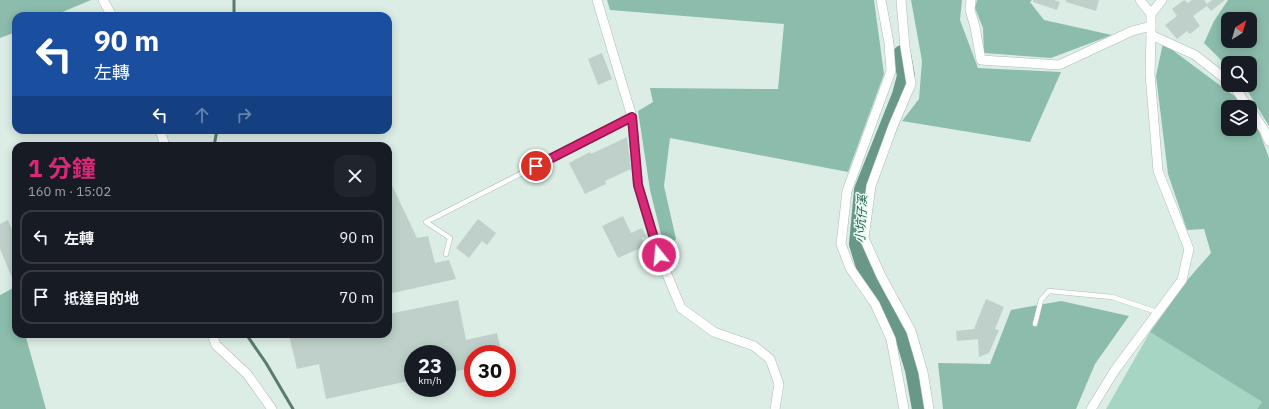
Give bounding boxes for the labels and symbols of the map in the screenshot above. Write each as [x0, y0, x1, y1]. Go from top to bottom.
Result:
north arrow [1221, 12, 1257, 48]
pin [519, 149, 553, 183]
water label: 小坑仔溪 [852, 193, 870, 243]
position arrow [638, 234, 680, 276]
speed limit sign: 30 [464, 345, 516, 397]

